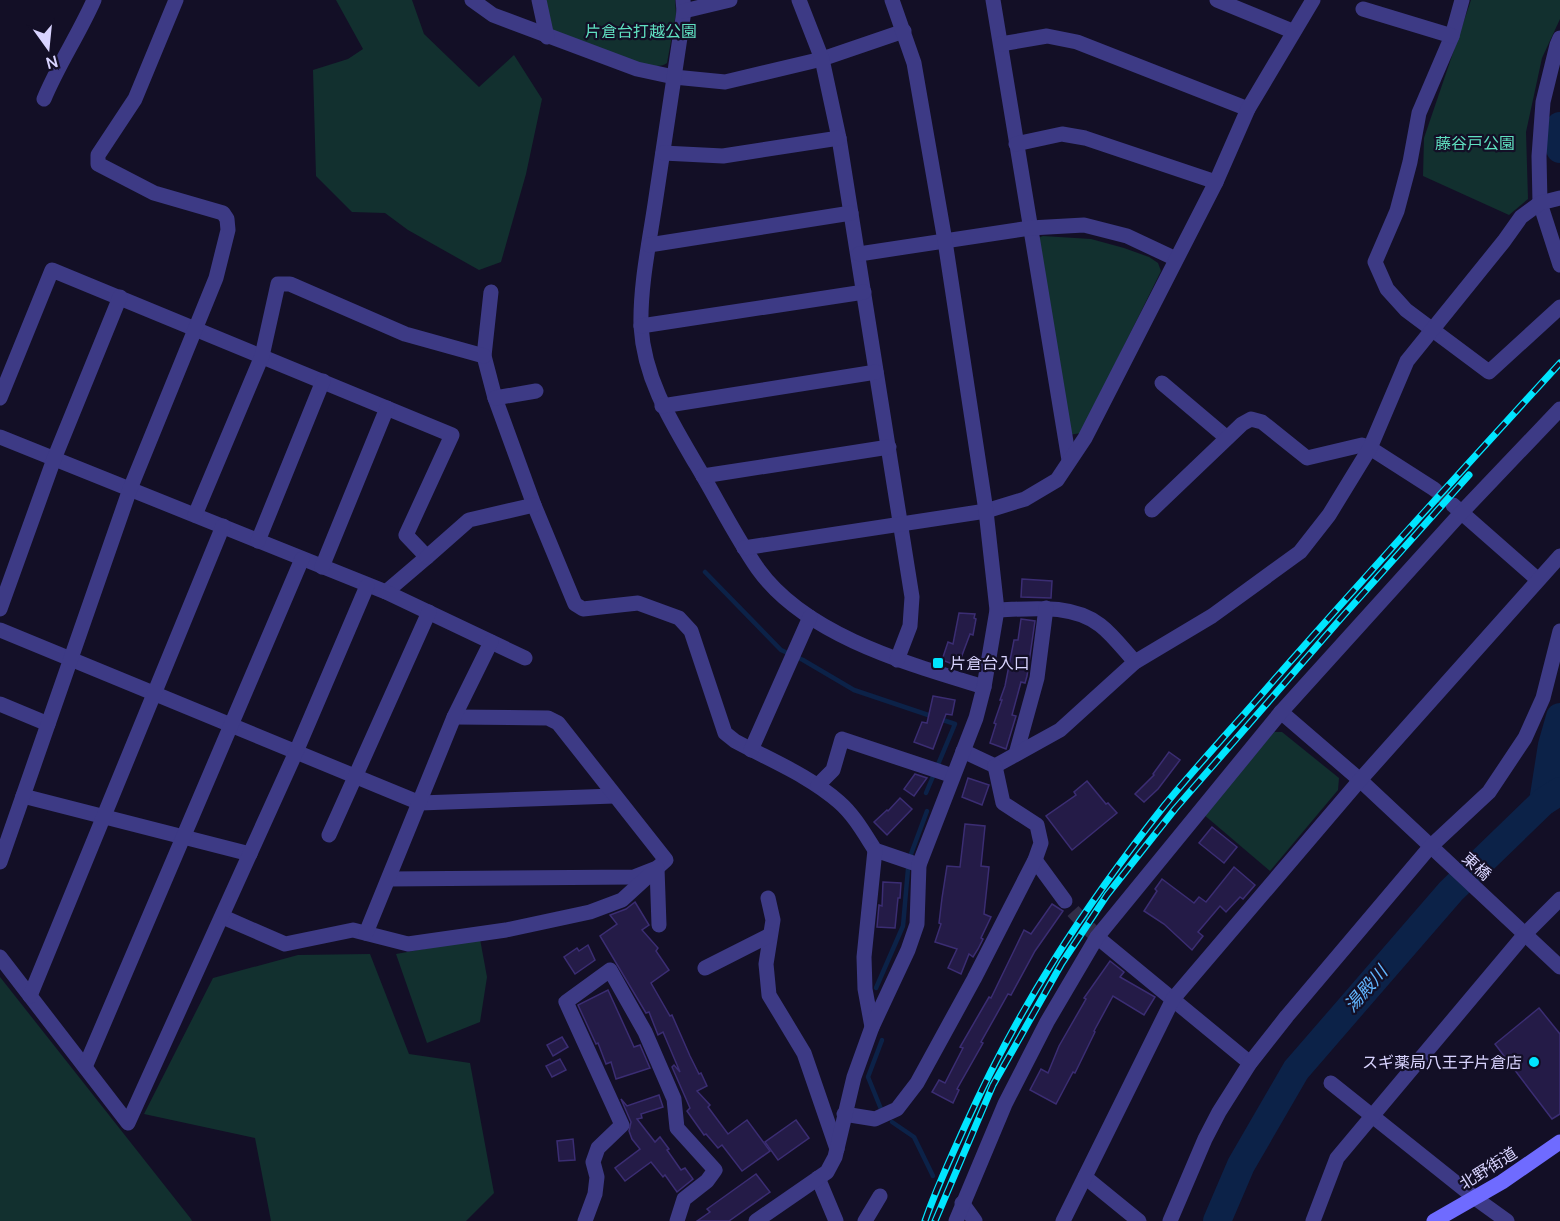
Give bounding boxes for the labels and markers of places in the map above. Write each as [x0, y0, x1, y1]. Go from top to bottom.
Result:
place label: 片倉台入口 [950, 652, 1030, 674]
marker: 片倉台入口 [931, 656, 945, 670]
place label: スギ薬局八王子片倉店 [1362, 1051, 1522, 1073]
marker: スギ薬局八王子片倉店 [1527, 1055, 1541, 1069]

